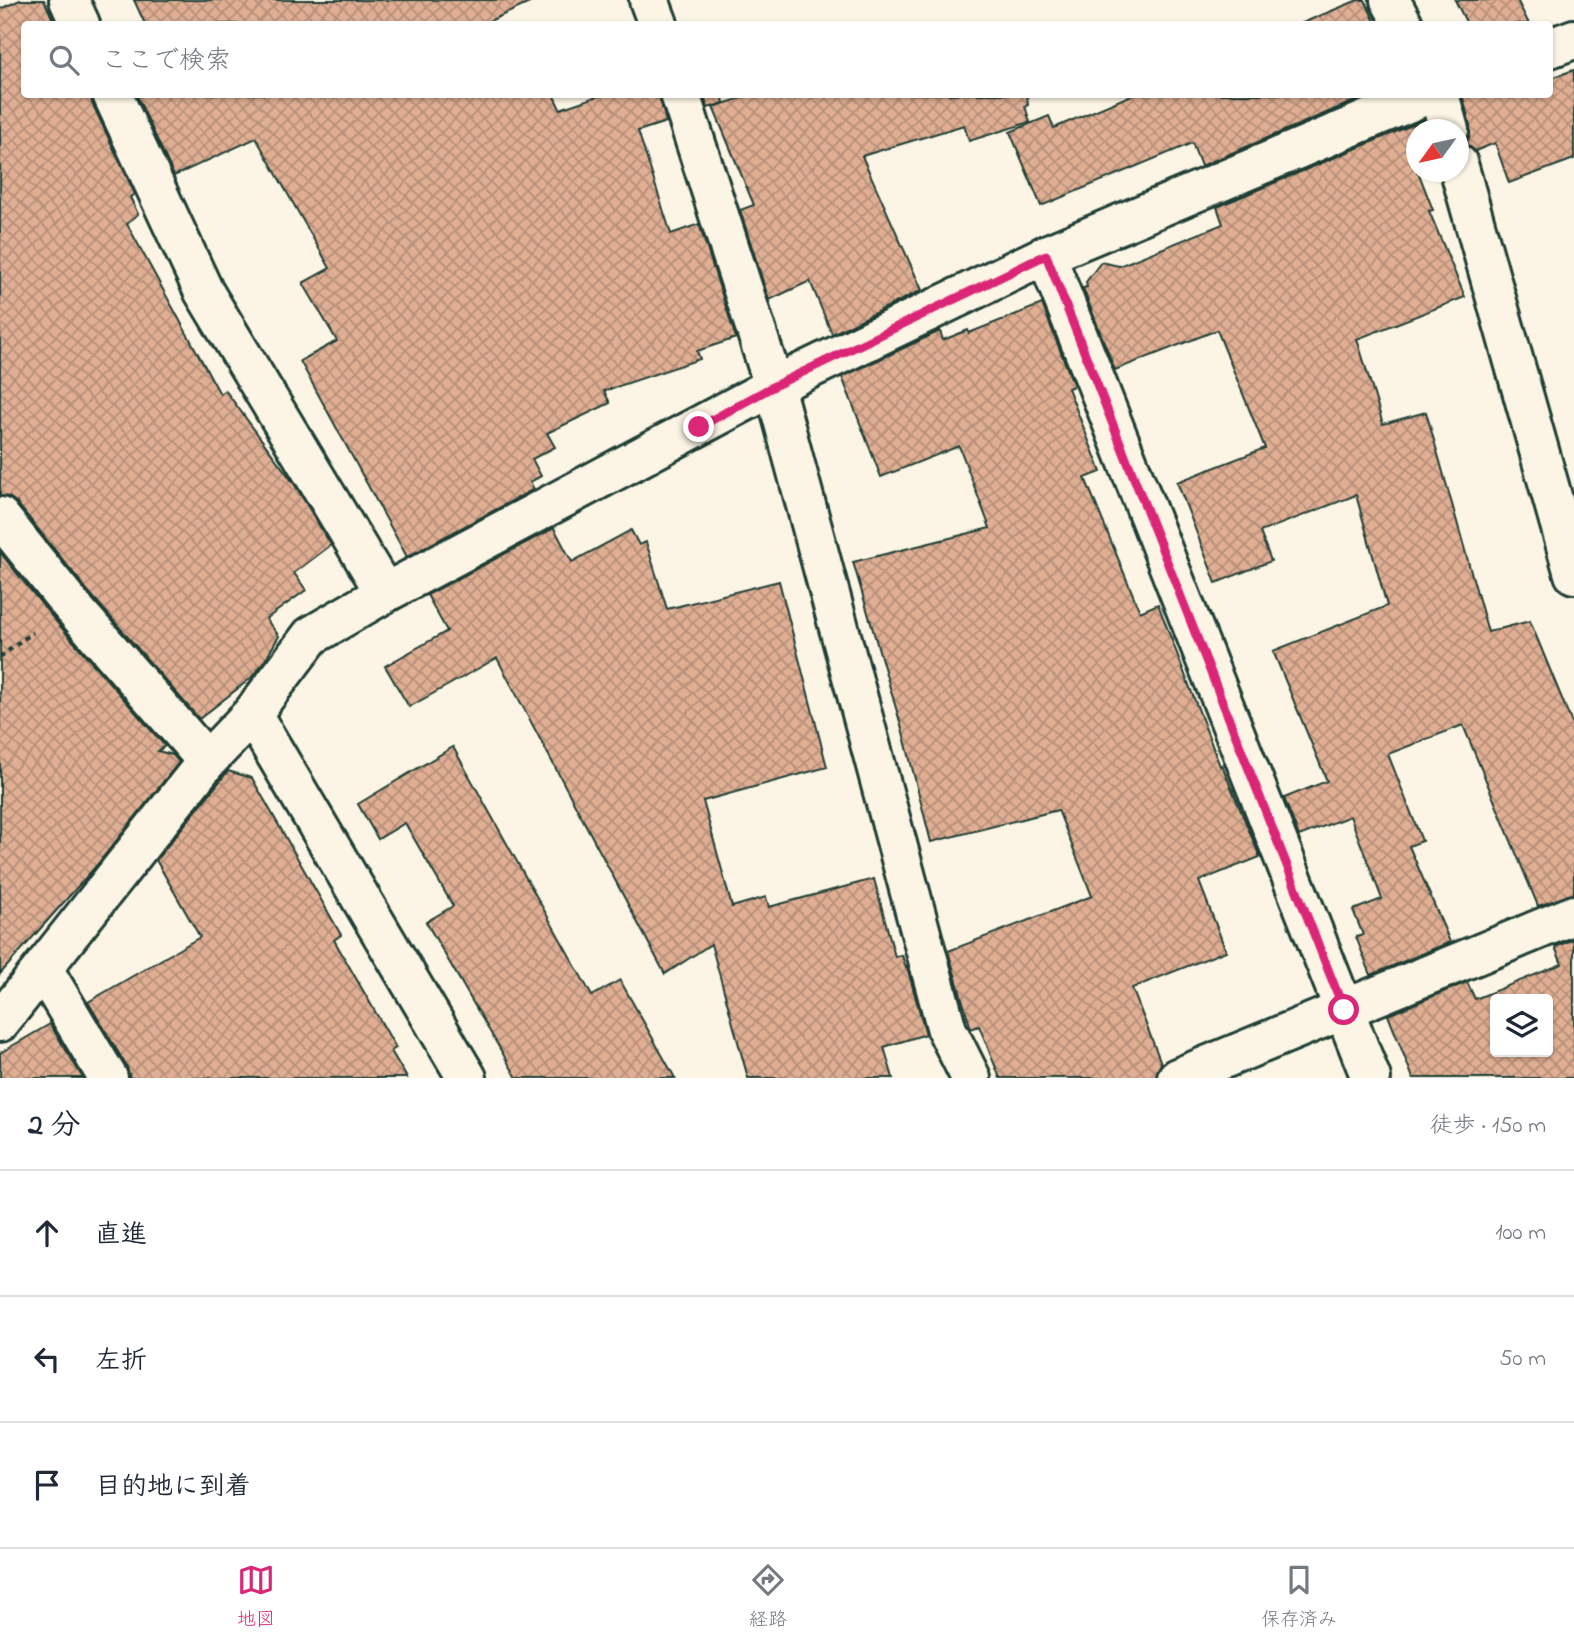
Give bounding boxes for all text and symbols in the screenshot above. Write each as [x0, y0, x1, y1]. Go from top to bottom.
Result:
search box [21, 21, 1553, 98]
icon: search [45, 41, 83, 79]
text: ここで検索 [101, 43, 231, 81]
north arrow [1406, 119, 1469, 182]
route end [683, 411, 714, 442]
route start [1328, 994, 1359, 1025]
map controls [1490, 994, 1553, 1057]
button: layers [1490, 994, 1553, 1057]
text: 2 分 [28, 1105, 80, 1149]
text: 徒歩 · 150 m [1430, 1110, 1546, 1143]
icon: ahead [28, 1214, 66, 1252]
text: 直進 [95, 1217, 147, 1255]
text: 100 m [1495, 1217, 1546, 1250]
icon: left [28, 1340, 66, 1378]
text: 左折 [95, 1343, 147, 1381]
text: 50 m [1499, 1343, 1546, 1376]
icon: arrive [28, 1466, 66, 1504]
text: 目的地に到着 [95, 1469, 251, 1507]
tab: 地図 [237, 1561, 275, 1634]
tab: 経路 [749, 1561, 787, 1634]
tab: 保存済み [1261, 1561, 1337, 1634]

